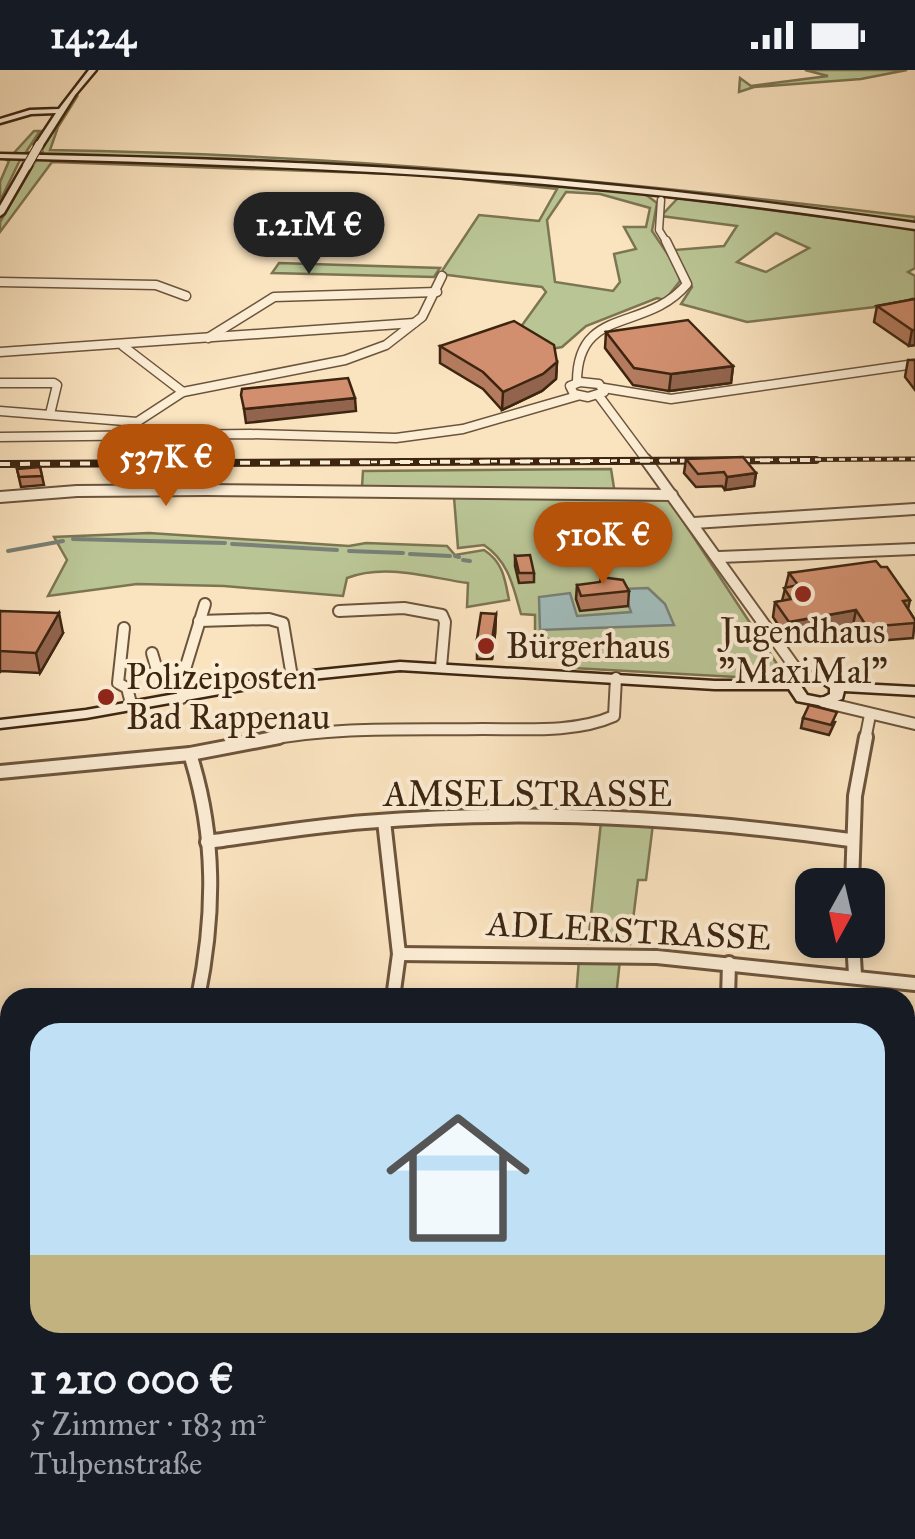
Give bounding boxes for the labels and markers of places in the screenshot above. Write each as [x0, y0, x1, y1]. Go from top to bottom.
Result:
pin: 1.21M € [217, 192, 401, 277]
pin: 537K € [85, 424, 247, 509]
pin: 510K € [522, 502, 684, 587]
marker: Jugendhaus "MaxiMal" [792, 583, 814, 605]
place label: Jugendhaus "MaxiMal" [716, 610, 887, 693]
place label: Bürgerhaus [506, 625, 670, 668]
marker: Bürgerhaus [475, 635, 497, 657]
place label: Polizeiposten Bad Rappenau [126, 656, 330, 739]
marker: Polizeiposten Bad Rappenau [95, 686, 117, 708]

